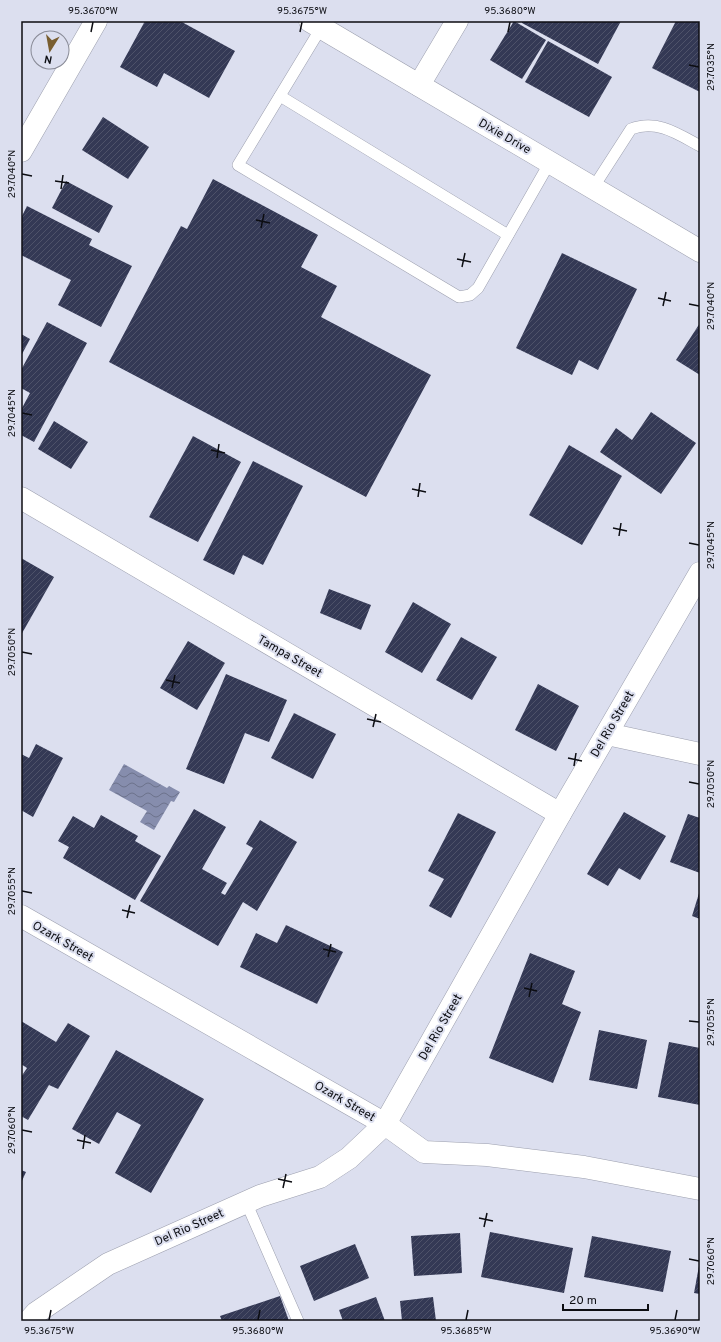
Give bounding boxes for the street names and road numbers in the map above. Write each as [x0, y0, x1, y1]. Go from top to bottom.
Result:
street label: Dixie Drive [475, 115, 534, 158]
street label: Tampa Street [254, 632, 325, 682]
street label: Del Rio Street [587, 688, 638, 761]
street label: Ozark Street [29, 918, 96, 966]
street label: Del Rio Street [415, 991, 466, 1064]
street label: Ozark Street [311, 1078, 378, 1126]
street label: Del Rio Street [152, 1206, 226, 1250]

